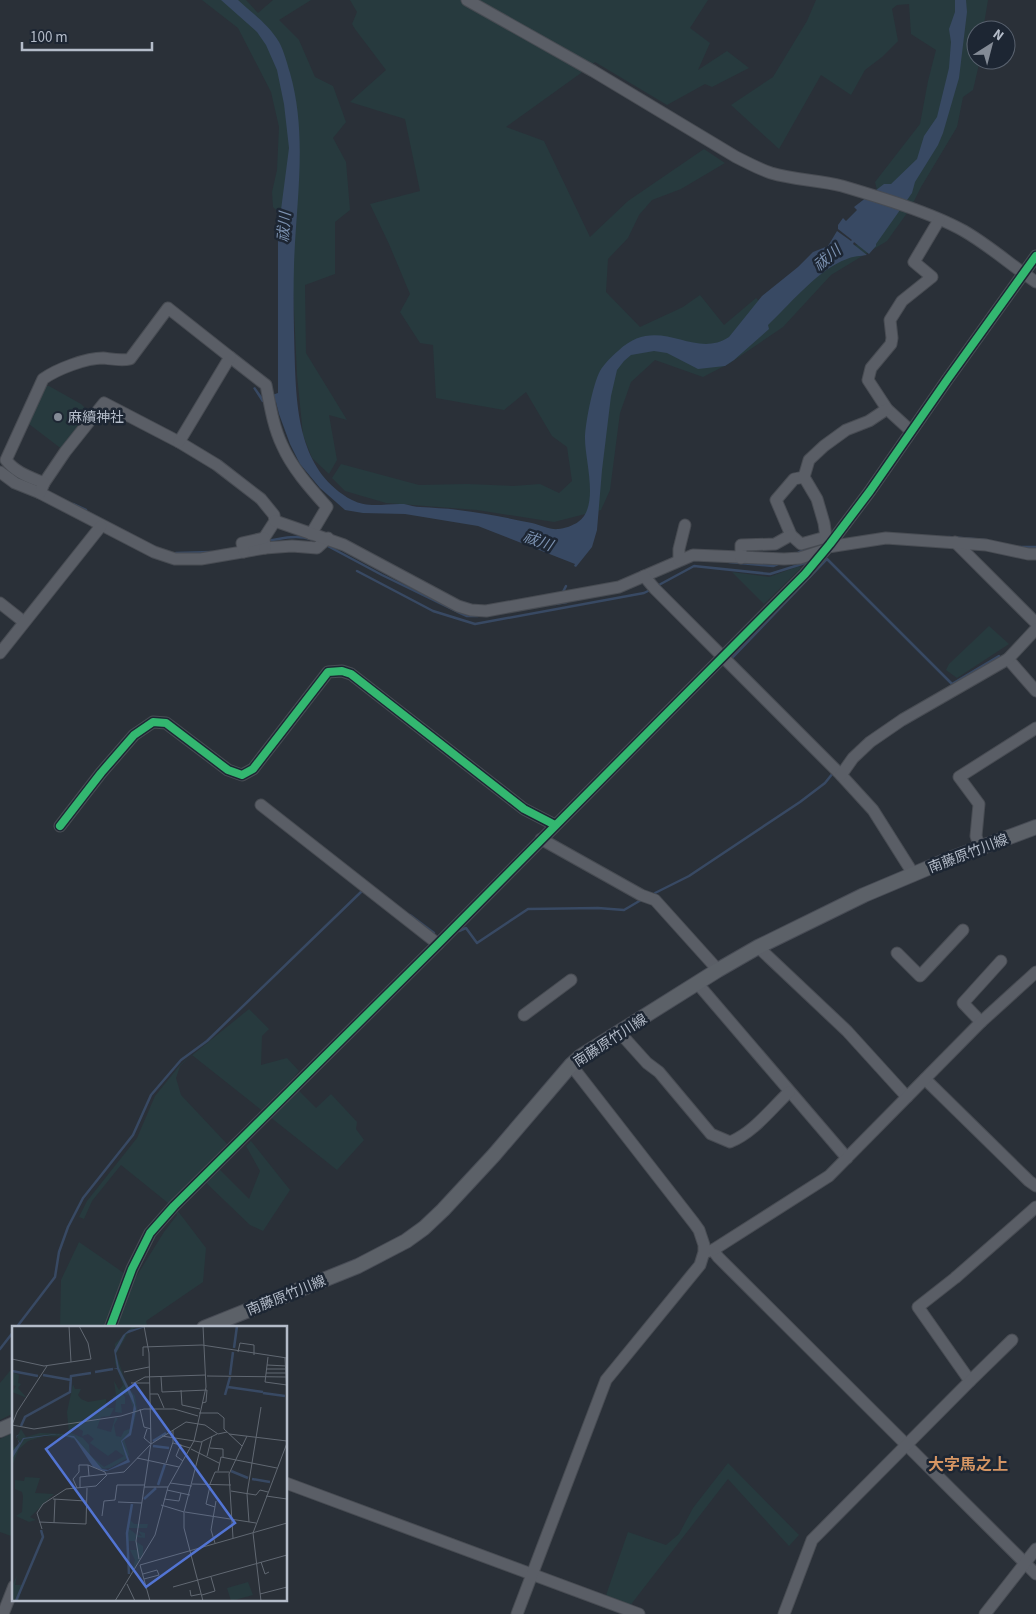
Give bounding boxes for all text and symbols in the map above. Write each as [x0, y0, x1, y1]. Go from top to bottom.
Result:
scale bar [22, 20, 152, 52]
north arrow [966, 20, 1016, 70]
text: N [988, 24, 1008, 46]
text: 100 m [30, 27, 68, 48]
water label: 祓川 [273, 209, 296, 243]
water label: 祓川 [809, 239, 847, 276]
place label: 麻續神社 [68, 408, 124, 428]
marker: 麻續神社 [52, 411, 64, 423]
water label: 祓川 [520, 526, 557, 557]
street label: 南藤原竹川線 [926, 830, 1011, 878]
street label: 南藤原竹川線 [570, 1010, 651, 1072]
street label: 南藤原竹川線 [244, 1271, 329, 1321]
inset map [12, 1326, 288, 1602]
district label: 大字馬之上 [928, 1454, 1008, 1476]

